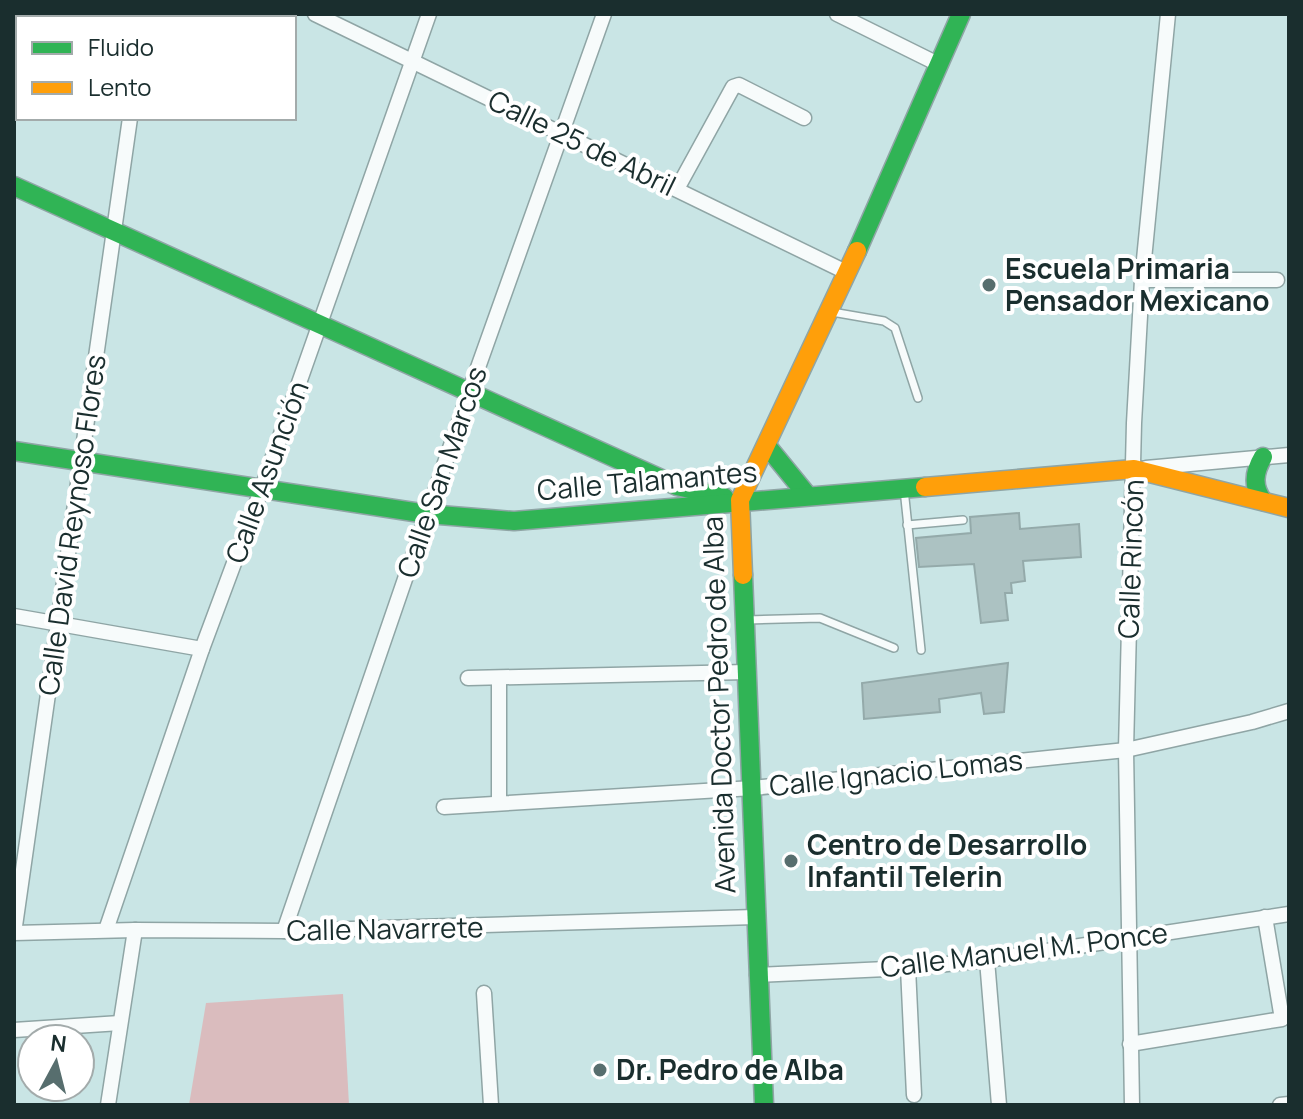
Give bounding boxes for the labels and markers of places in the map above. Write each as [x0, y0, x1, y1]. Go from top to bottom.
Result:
place label: Escuela Primaria Pensador Mexicano [1005, 249, 1269, 319]
marker: Escuela Primaria Pensador Mexicano [980, 276, 998, 294]
place label: Centro de Desarrollo Infantil Telerin [807, 825, 1087, 895]
marker: Centro de Desarrollo Infantil Telerin [782, 852, 800, 870]
place label: Dr. Pedro de Alba [616, 1050, 844, 1088]
marker: Dr. Pedro de Alba [591, 1061, 609, 1079]

